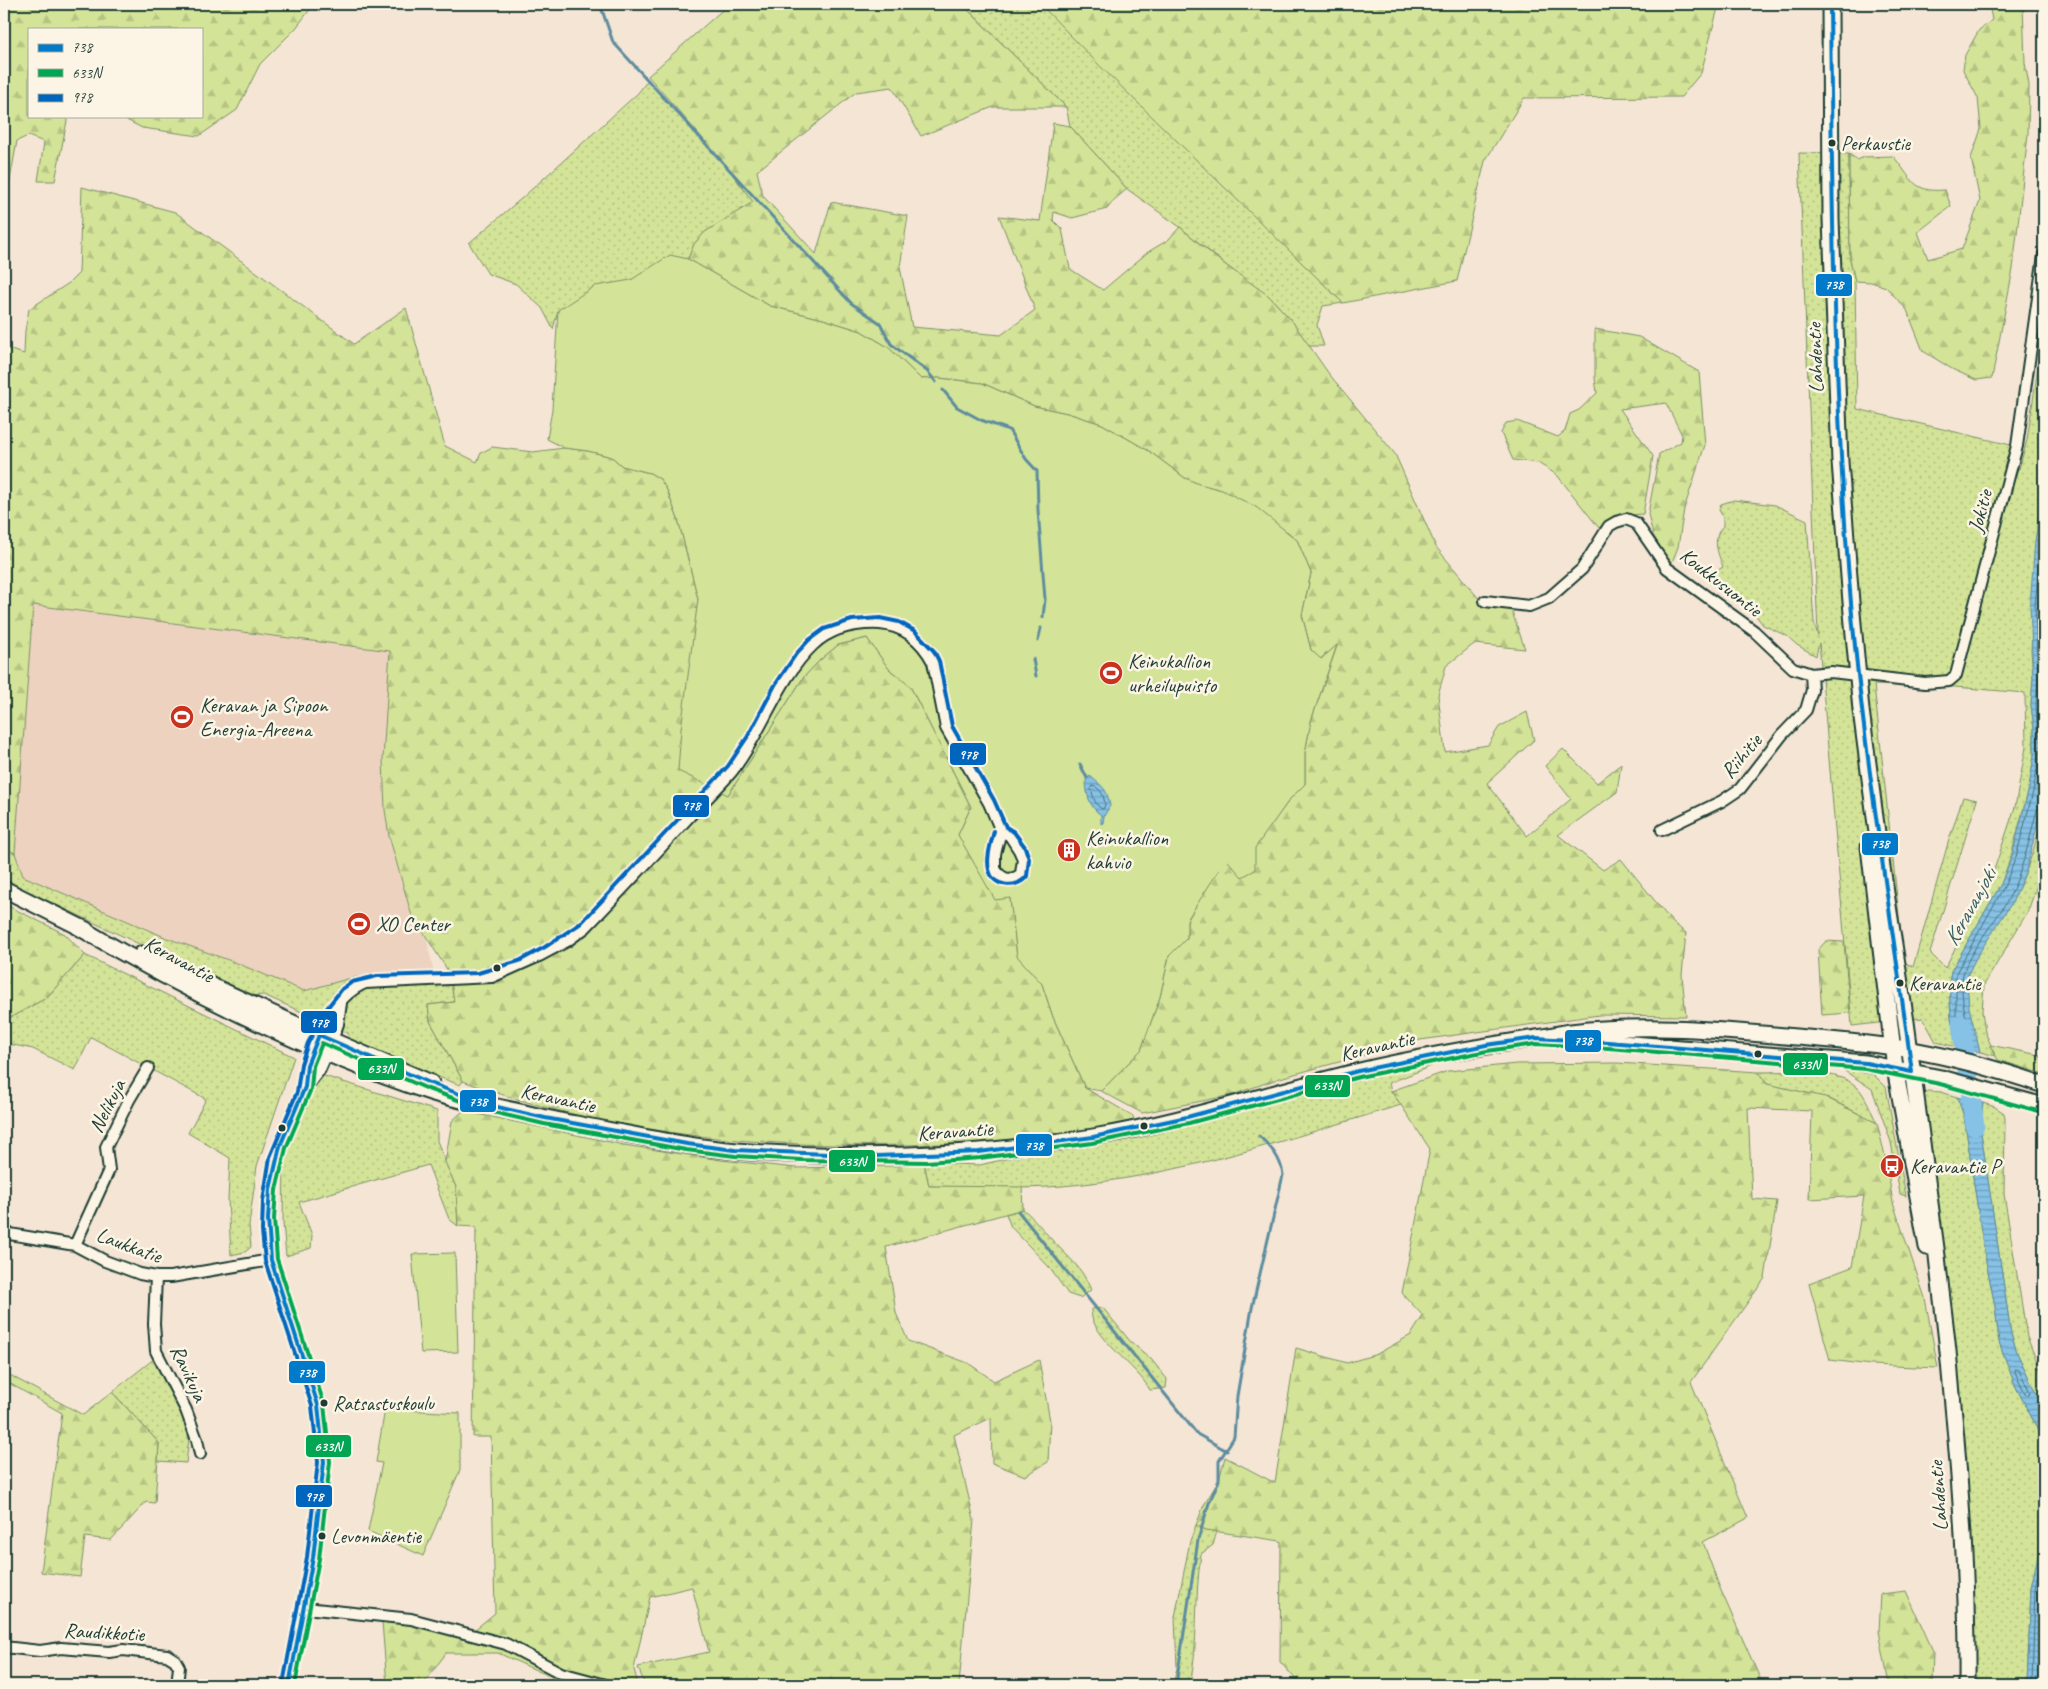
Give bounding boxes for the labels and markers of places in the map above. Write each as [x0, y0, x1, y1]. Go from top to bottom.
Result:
place label: Perkaustie [1841, 131, 1912, 156]
marker: Perkaustie [1827, 138, 1837, 148]
place label: Keinukallion urheilupuisto [1128, 648, 1218, 698]
sports icon: Keinukallion urheilupuisto [1098, 660, 1124, 686]
place label: Keravan ja Sipoon Energia-Areena [200, 692, 329, 742]
sports icon: Keravan ja Sipoon Energia-Areena [169, 704, 195, 730]
place label: Keinukallion kahvio [1086, 825, 1169, 875]
building icon: Keinukallion kahvio [1056, 837, 1082, 863]
sports icon: XO Center [346, 911, 372, 937]
place label: XO Center [376, 911, 451, 937]
unlabelled marker [492, 963, 502, 973]
place label: Keravantie [1909, 971, 1982, 996]
marker: Keravantie [1895, 978, 1905, 988]
unlabelled marker [1753, 1049, 1763, 1059]
unlabelled marker [1139, 1121, 1149, 1131]
unlabelled marker [277, 1123, 287, 1133]
bus stop icon: Keravantie P [1879, 1153, 1905, 1179]
place label: Keravantie P [1910, 1153, 2003, 1179]
place label: Ratsastuskoulu [333, 1391, 436, 1416]
marker: Ratsastuskoulu [319, 1398, 329, 1408]
place label: Levonmäentie [331, 1524, 422, 1549]
marker: Levonmäentie [317, 1531, 327, 1541]

